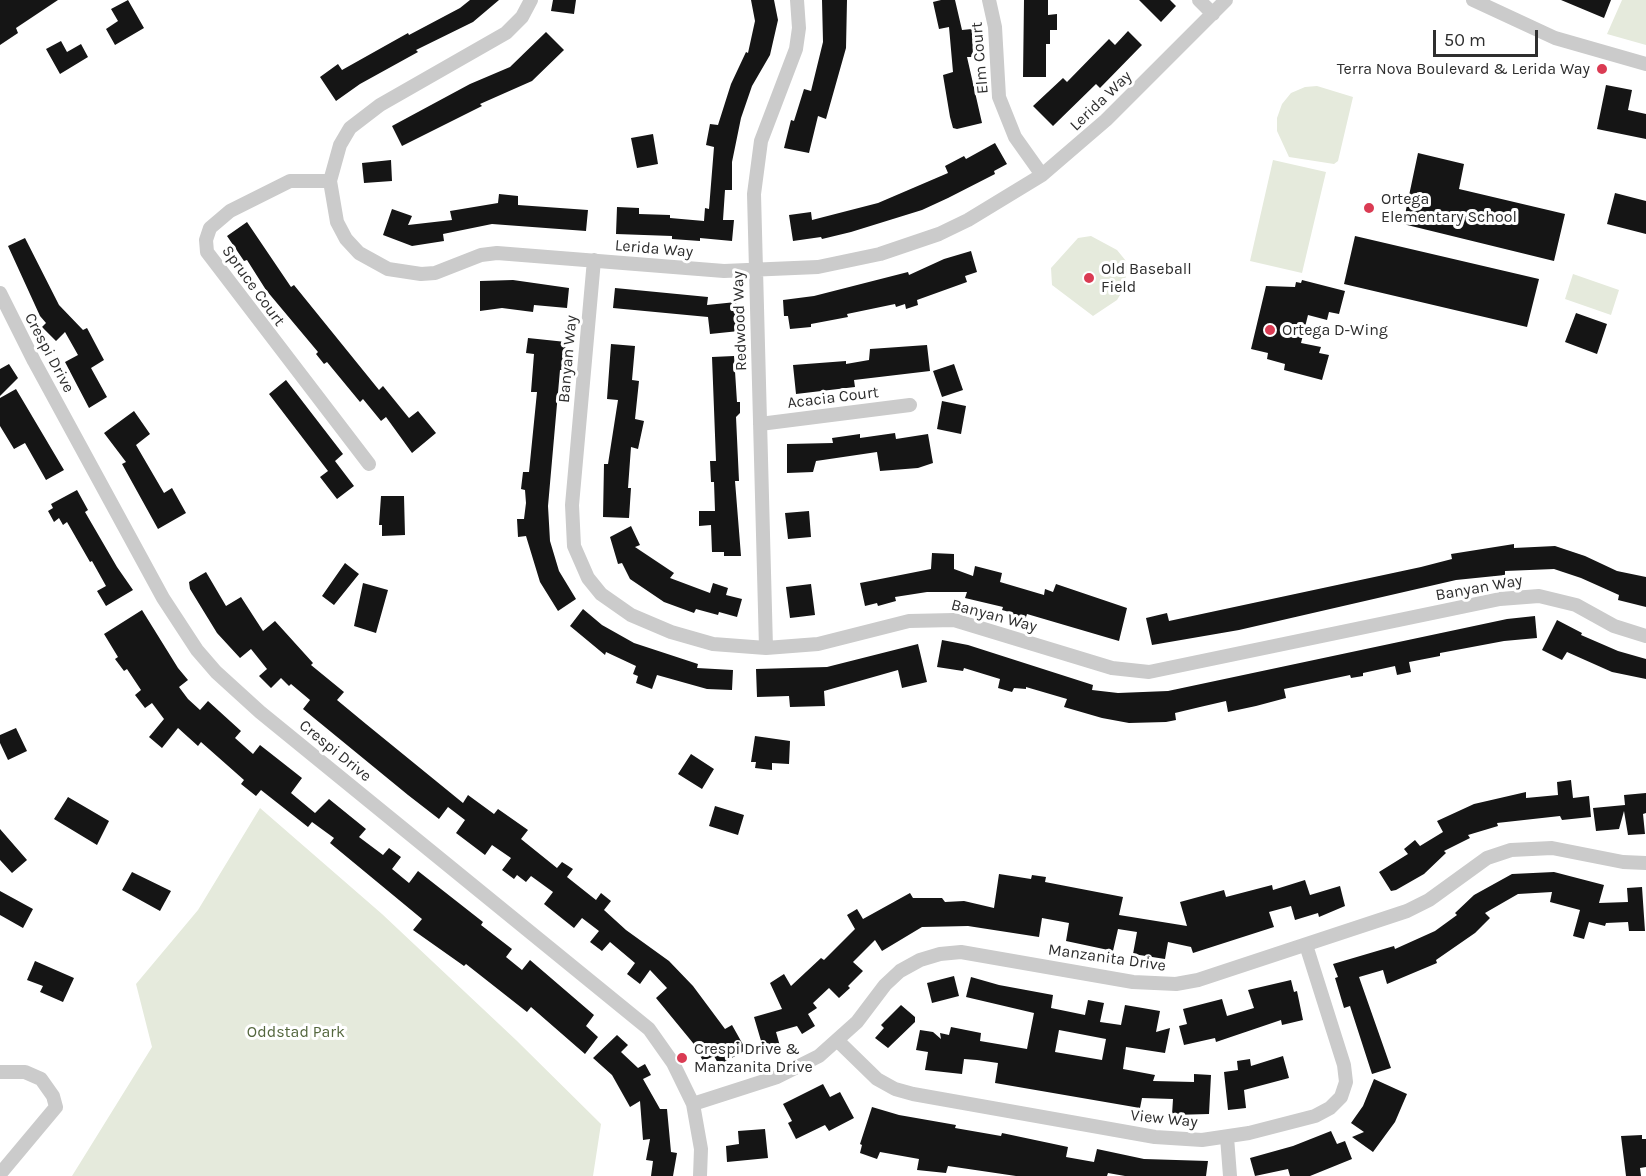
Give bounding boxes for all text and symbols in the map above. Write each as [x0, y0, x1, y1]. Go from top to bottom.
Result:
scale bar [1436, 18, 1541, 56]
street label: Elm Court [967, 21, 993, 95]
text: 50 m [1444, 29, 1486, 51]
place label: Terra Nova Boulevard & Lerida Way [1337, 59, 1590, 79]
marker: Terra Nova Boulevard & Lerida Way [1595, 62, 1609, 76]
street label: Lerida Way [1066, 67, 1136, 135]
place label: Ortega Elementary School [1381, 189, 1517, 227]
marker: Ortega Elementary School [1362, 201, 1376, 215]
street label: Lerida Way [614, 236, 694, 262]
street label: Spruce Court [217, 242, 289, 330]
place label: Old Baseball Field [1101, 259, 1192, 297]
street label: Redwood Way [729, 271, 751, 371]
marker: Old Baseball Field [1082, 271, 1096, 285]
street label: Crespi Drive [20, 310, 78, 396]
street label: Banyan Way [555, 314, 581, 404]
place label: Ortega D-Wing [1282, 320, 1388, 340]
marker: Ortega D-Wing [1263, 323, 1277, 337]
street label: Acacia Court [786, 383, 880, 413]
street label: Banyan Way [1434, 571, 1524, 605]
street label: Banyan Way [949, 595, 1039, 637]
street label: Crespi Drive [295, 716, 375, 786]
street label: Manzanita Drive [1047, 940, 1167, 976]
park label: Oddstad Park [247, 1022, 345, 1042]
place label: Crespi Drive & Manzanita Drive [694, 1039, 813, 1077]
marker: Crespi Drive & Manzanita Drive [675, 1051, 689, 1065]
street label: View Way [1129, 1106, 1199, 1132]

